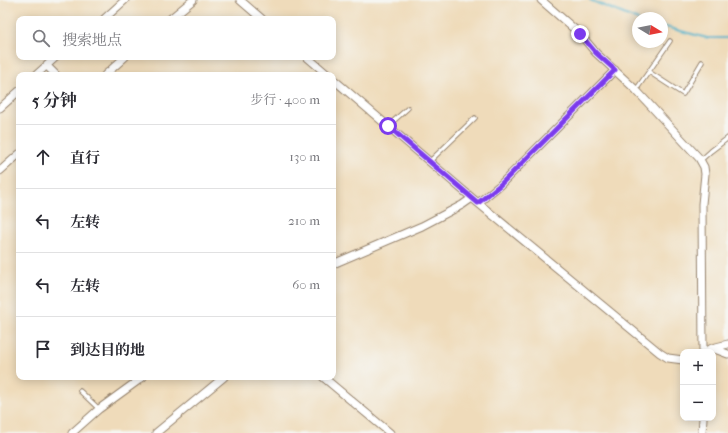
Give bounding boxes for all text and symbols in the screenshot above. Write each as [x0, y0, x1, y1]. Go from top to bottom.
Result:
north arrow [632, 12, 668, 48]
search box [16, 16, 336, 60]
route end [571, 25, 589, 43]
icon: search [30, 27, 52, 49]
text: 搜索地点 [62, 31, 122, 49]
text: 5 分钟 [32, 90, 77, 110]
text: 步行 · 400 m [250, 92, 320, 107]
route start [379, 117, 397, 135]
icon: ahead [32, 146, 54, 168]
text: 直行 [70, 149, 100, 167]
text: 130 m [289, 149, 320, 164]
icon: left [32, 210, 54, 232]
text: 左转 [70, 213, 100, 231]
text: 210 m [288, 213, 320, 228]
icon: left [32, 274, 54, 296]
text: 左转 [70, 277, 100, 295]
text: 60 m [292, 277, 320, 292]
icon: arrive [32, 338, 54, 360]
text: 到达目的地 [70, 341, 145, 359]
map controls [680, 349, 716, 421]
button: + [680, 349, 716, 385]
button: − [680, 385, 716, 421]

